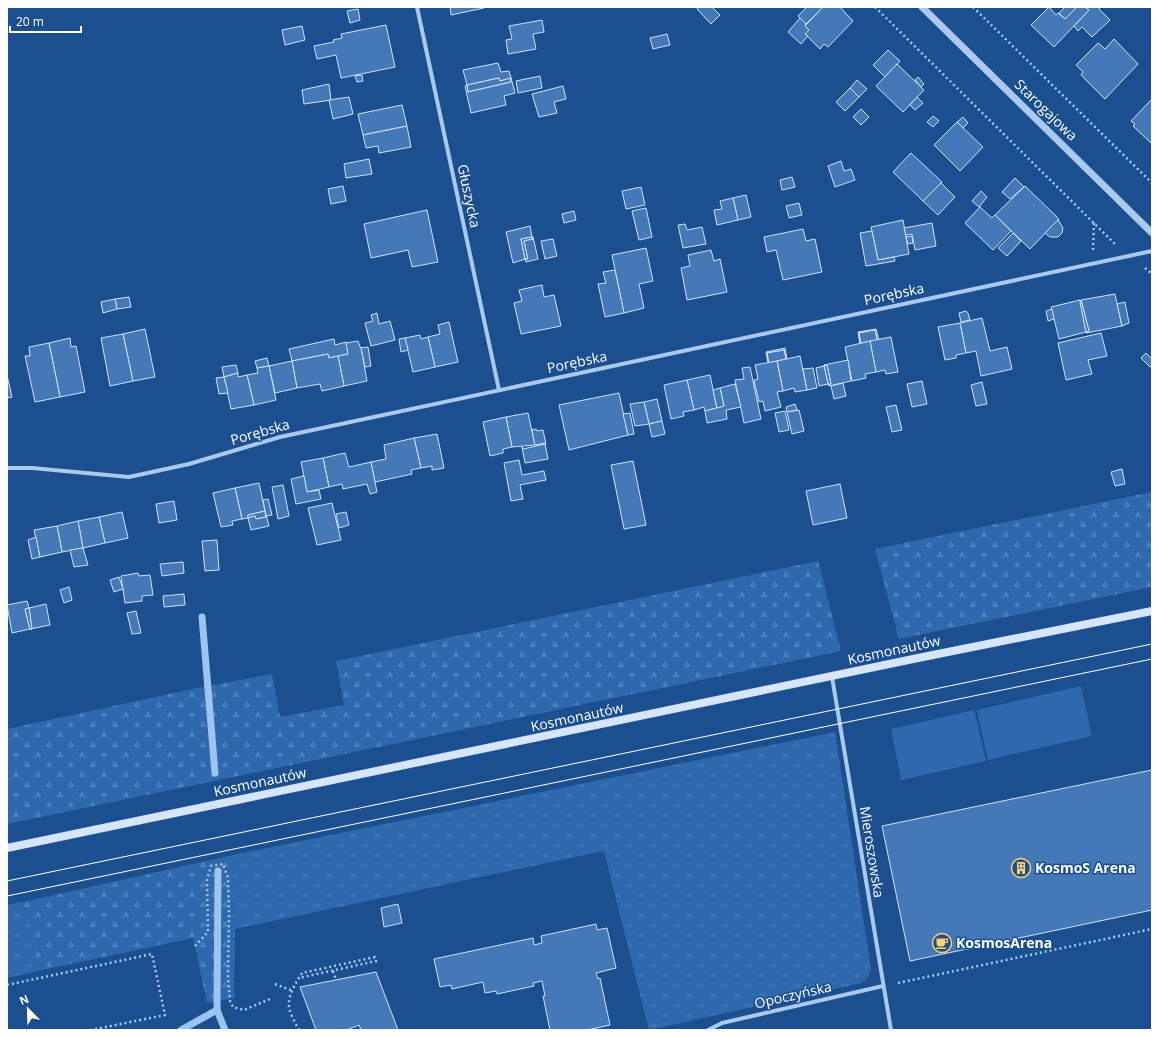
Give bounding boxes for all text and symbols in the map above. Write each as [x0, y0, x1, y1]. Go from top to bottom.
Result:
scale bar [10, 8, 81, 34]
text: 20 m [16, 13, 44, 30]
street label: Starogajowa [1011, 75, 1082, 144]
street label: Głuszycka [454, 162, 485, 229]
street label: Porębska [862, 278, 926, 309]
street label: Porębska [545, 346, 609, 377]
street label: Porębska [228, 414, 292, 449]
street label: Kosmonautów [846, 630, 942, 669]
street label: Kosmonautów [529, 697, 625, 736]
street label: Kosmonautów [212, 762, 308, 801]
street label: Mieroszowska [856, 805, 889, 899]
building icon: KosmoS Arena [1010, 857, 1032, 879]
place label: KosmoS Arena [1035, 858, 1136, 877]
cafe icon: KosmosArena [931, 932, 953, 954]
place label: KosmosArena [956, 933, 1052, 952]
street label: Opoczyńska [752, 976, 833, 1013]
north arrow [8, 989, 48, 1029]
text: N [17, 991, 31, 1008]

